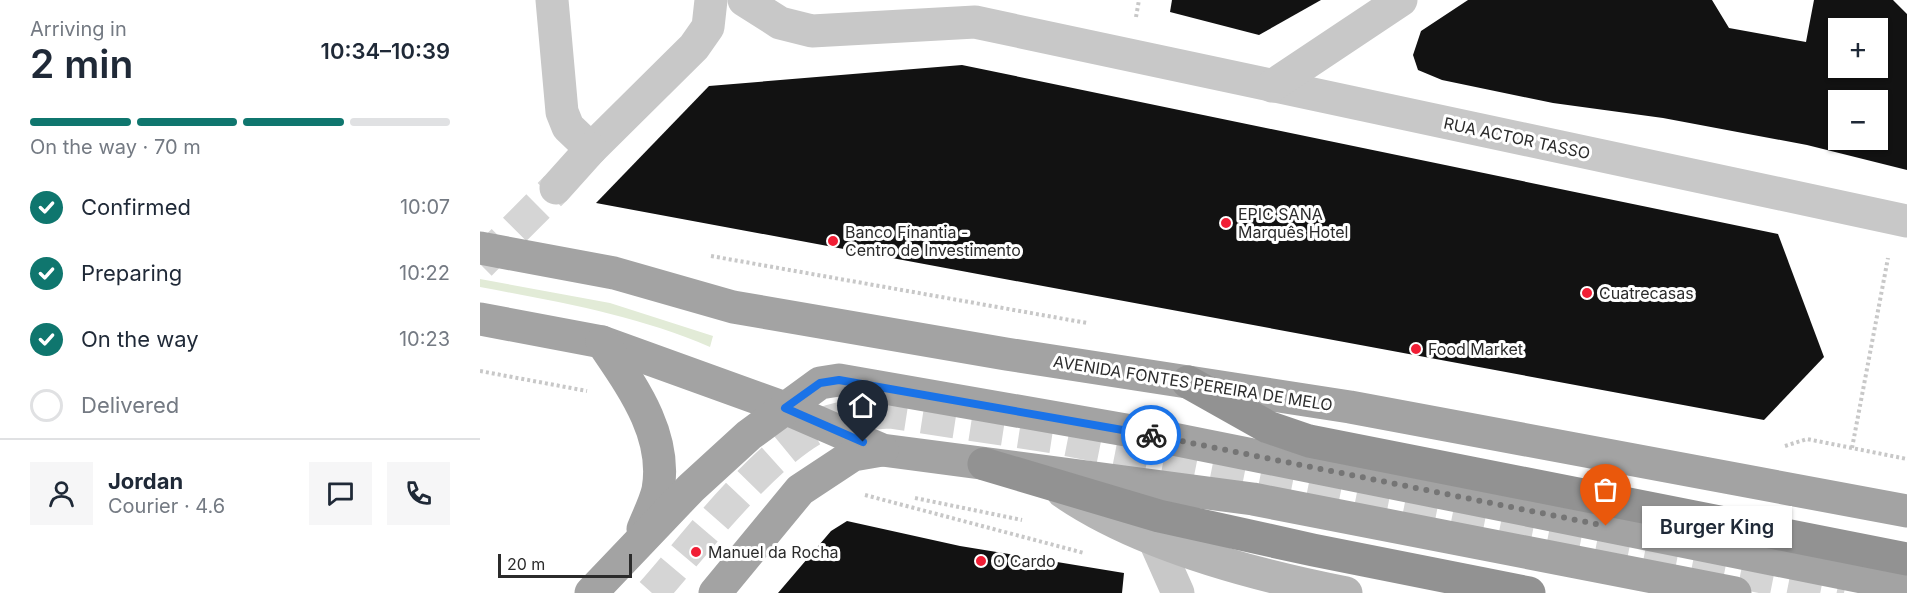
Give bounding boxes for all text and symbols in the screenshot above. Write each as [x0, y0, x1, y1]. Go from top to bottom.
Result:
text: Arriving in [30, 17, 127, 41]
map controls [1828, 18, 1888, 150]
button: + [1828, 18, 1888, 78]
text: 10:34–10:39 [321, 38, 450, 64]
text: 2 min [30, 40, 133, 87]
button: − [1828, 90, 1888, 150]
street label: RUA ACTOR TASSO [1442, 113, 1592, 163]
text: On the way · 70 m [30, 135, 201, 159]
icon: check [30, 191, 63, 224]
text: Confirmed [81, 194, 191, 220]
text: 10:07 [400, 195, 450, 219]
place label: EPIC SANA Marquês Hotel [1238, 204, 1349, 242]
marker: EPIC SANA Marquês Hotel [1219, 216, 1233, 230]
place label: Banco Finantia - Centro de Investimento [845, 222, 1021, 260]
marker: Banco Finantia - Centro de Investimento [826, 234, 840, 248]
icon: check [30, 257, 63, 290]
text: Preparing [81, 260, 182, 286]
text: 10:22 [399, 261, 450, 285]
place label: Cuatrecasas [1599, 283, 1694, 303]
marker: Cuatrecasas [1580, 286, 1594, 300]
icon: check [30, 323, 63, 356]
text: On the way [81, 326, 199, 352]
text: 10:23 [399, 327, 450, 351]
place label: Food Market [1428, 339, 1523, 359]
marker: Food Market [1409, 342, 1423, 356]
street label: AVENIDA FONTES PEREIRA DE MELO [1052, 351, 1334, 415]
pin [837, 380, 888, 442]
icon: home [846, 389, 879, 422]
text: Delivered [81, 392, 179, 418]
courier [1121, 405, 1181, 465]
icon: bike [1135, 419, 1168, 452]
button: person [30, 462, 93, 525]
button: chat [309, 462, 372, 525]
button: phone [387, 462, 450, 525]
pin [1580, 464, 1631, 526]
text: Jordan [108, 468, 183, 494]
icon: bag [1589, 473, 1622, 506]
text: Courier · 4.6 [108, 494, 225, 518]
callout: Burger King [1642, 505, 1792, 547]
text: Burger King [1660, 515, 1774, 539]
place label: Manuel da Rocha [708, 542, 839, 562]
marker: Manuel da Rocha [689, 545, 703, 559]
scale bar [498, 551, 632, 578]
place label: O Cardo [993, 551, 1056, 571]
text: 20 m [507, 554, 545, 574]
marker: O Cardo [974, 554, 988, 568]

